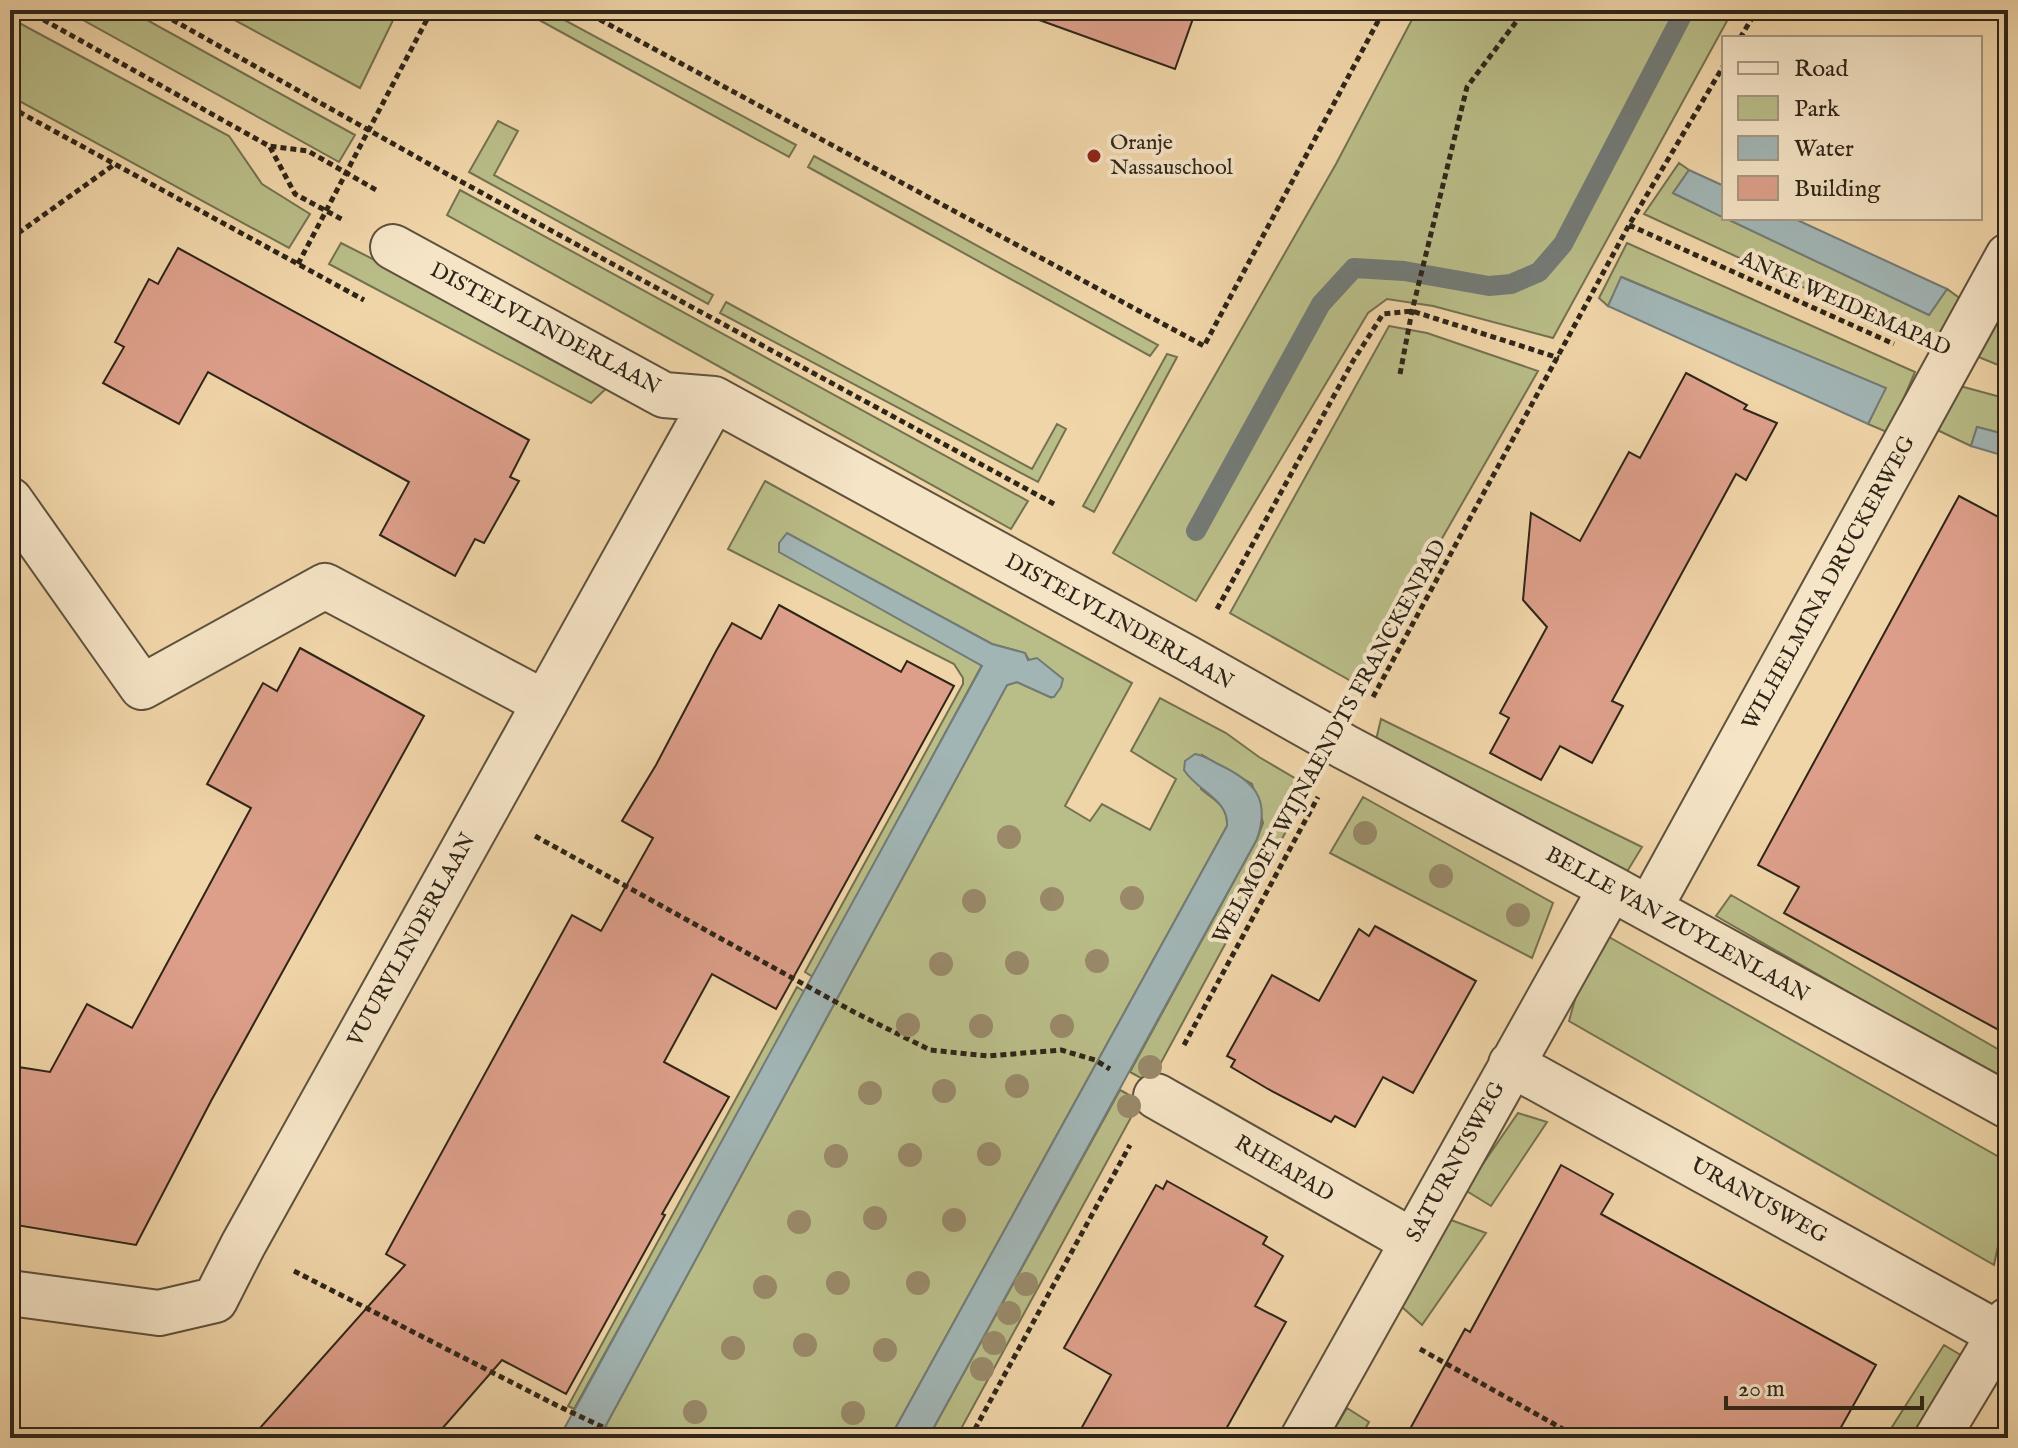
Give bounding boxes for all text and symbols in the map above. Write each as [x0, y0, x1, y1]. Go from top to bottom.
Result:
legend [1722, 36, 1982, 220]
text: Road [1794, 54, 1848, 85]
text: Park [1794, 94, 1840, 125]
place label: Oranje Nassauschool [1110, 129, 1233, 182]
text: Water [1794, 134, 1854, 165]
marker: Oranje Nassauschool [1085, 147, 1103, 165]
text: Building [1794, 174, 1881, 205]
street label: ANKE WEIDEMAPAD [1734, 244, 1955, 363]
street label: DISTELVLINDERLAAN [425, 256, 665, 402]
street label: WILHELMINA DRUCKERWEG [1736, 430, 1922, 735]
street label: WELMOET WIJNAENDTS FRANCKENPAD [1207, 535, 1453, 949]
street label: DISTELVLINDERLAAN [1000, 548, 1238, 696]
street label: VUURVLINDERLAAN [341, 828, 482, 1052]
street label: BELLE VAN ZUYLENLAAN [1540, 841, 1814, 1009]
street label: SATURNUSWEG [1400, 1076, 1512, 1247]
street label: RHEAPAD [1229, 1129, 1339, 1209]
street label: URANUSWEG [1685, 1152, 1833, 1250]
scale bar [1726, 1360, 1922, 1410]
text: 20 m [1738, 1374, 1785, 1405]

